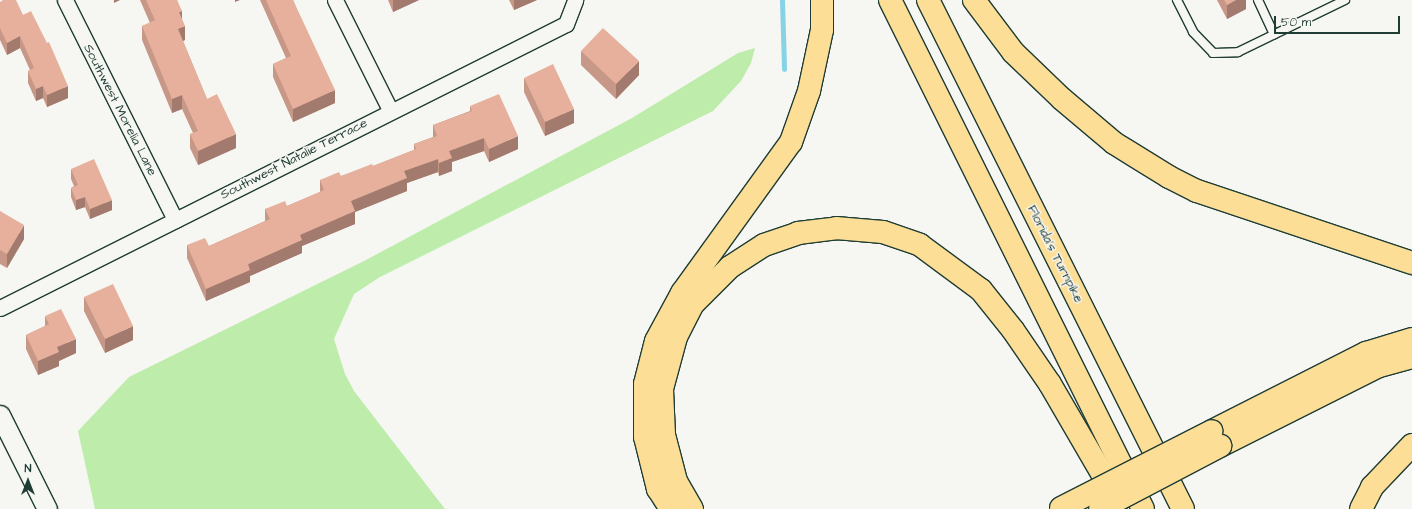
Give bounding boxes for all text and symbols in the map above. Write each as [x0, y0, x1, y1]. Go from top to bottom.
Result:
scale bar [1276, 8, 1402, 34]
text: 50 m [1281, 14, 1311, 31]
street label: Southwest Morelia Lane [80, 42, 160, 178]
street label: Southwest Natalie Terrace [218, 115, 370, 203]
street label: Florida's Turnpike [1024, 203, 1086, 305]
north arrow [8, 461, 48, 501]
text: N [25, 461, 31, 476]

